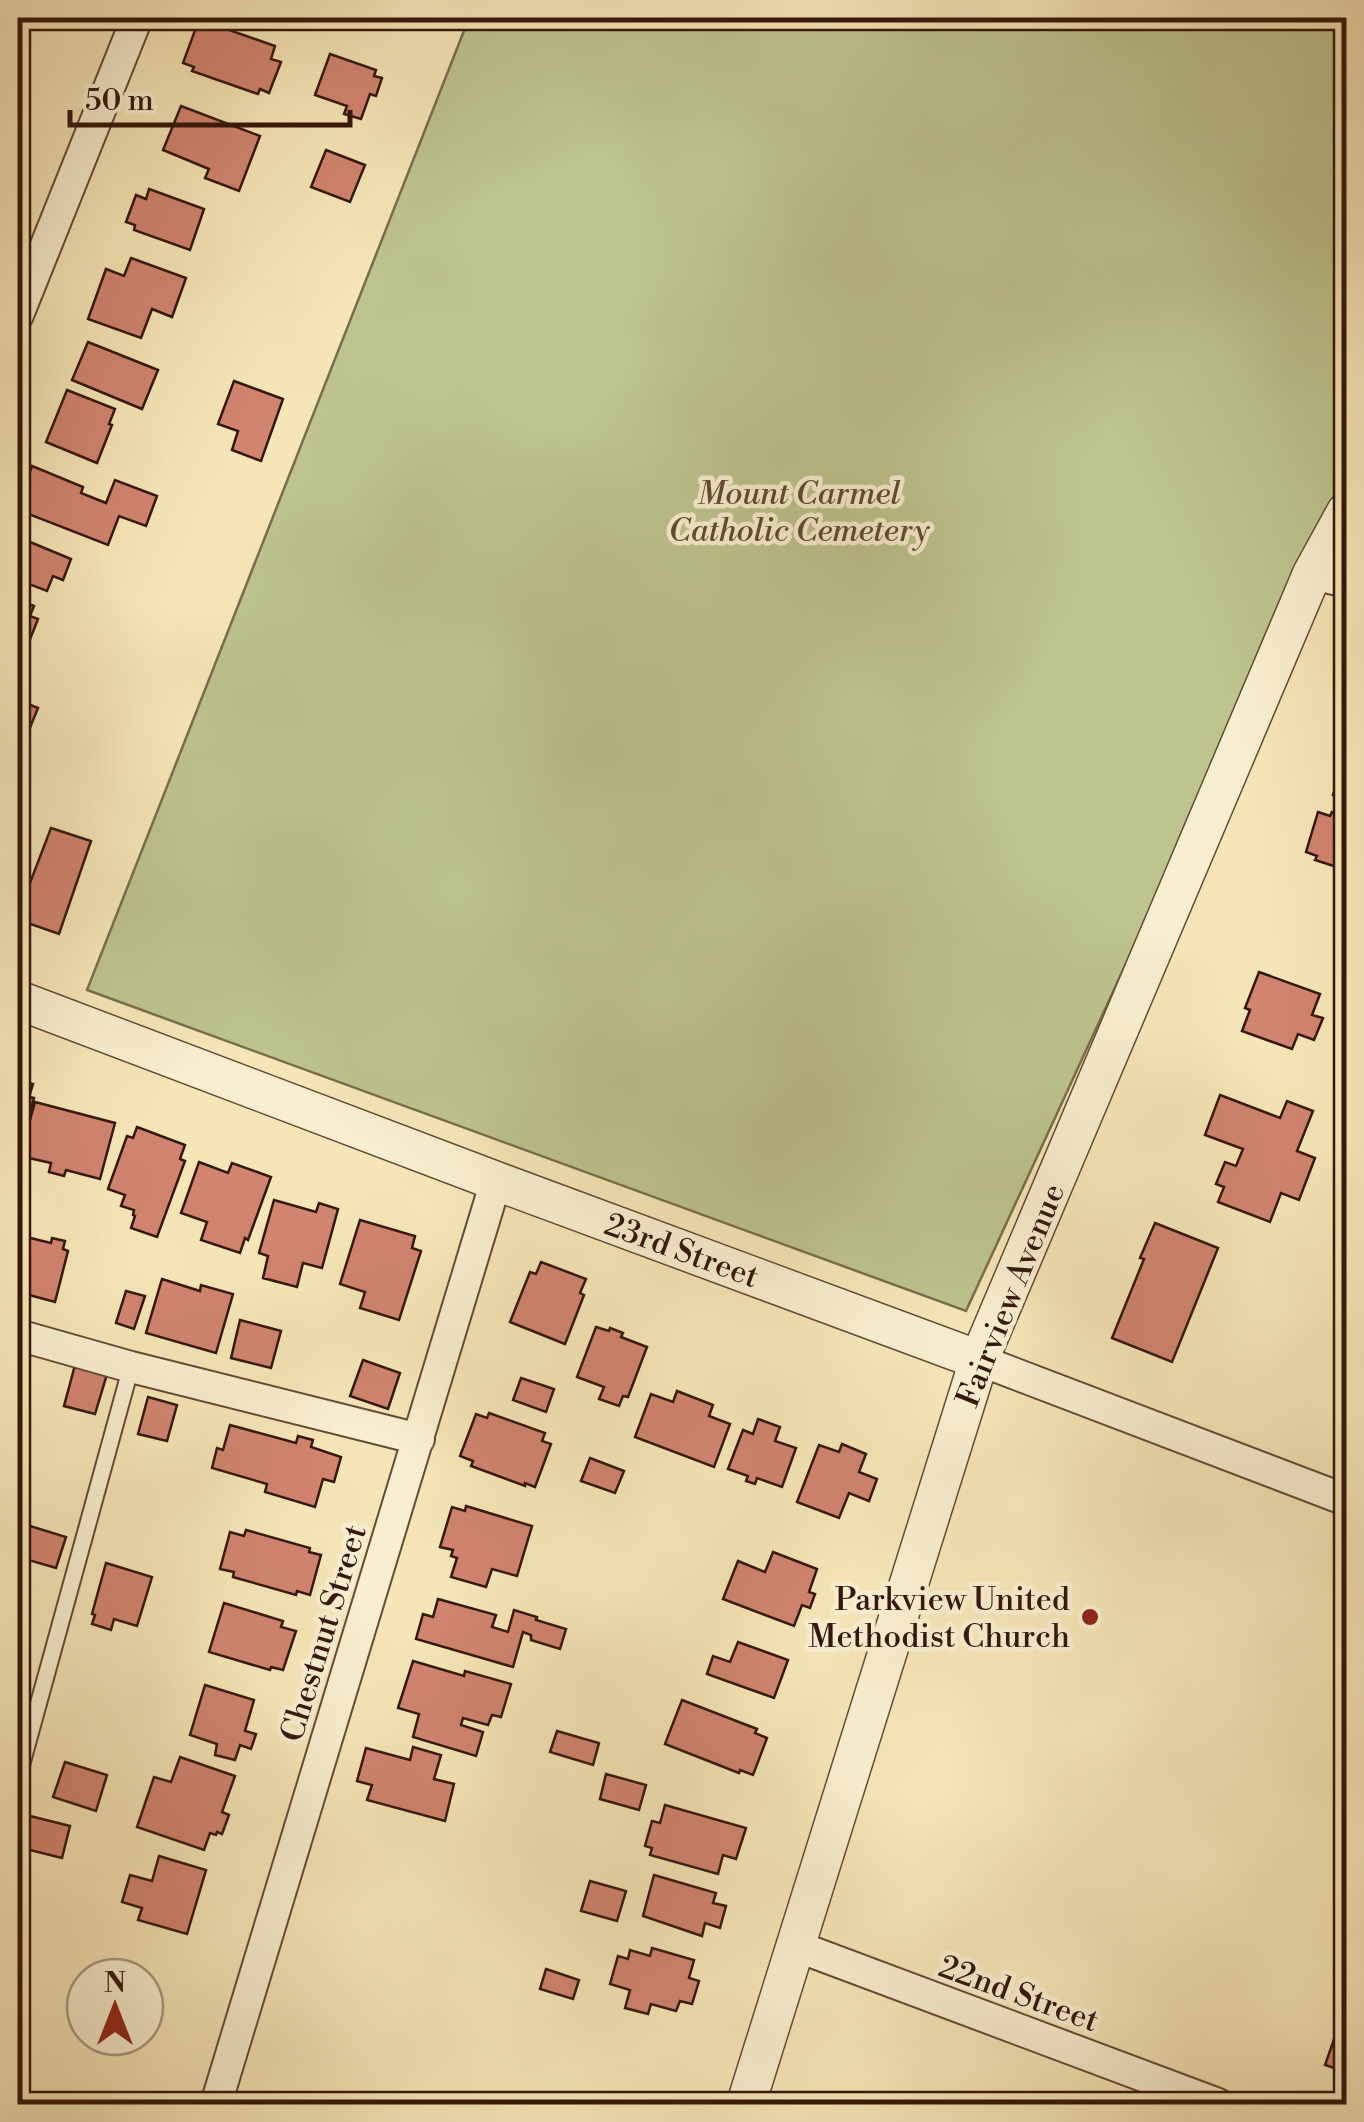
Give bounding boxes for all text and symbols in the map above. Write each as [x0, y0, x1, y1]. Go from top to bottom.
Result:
scale bar [70, 65, 350, 127]
text: 50 m [85, 82, 154, 120]
park label: Mount Carmel Catholic Cemetery [669, 474, 931, 551]
street label: Fairview Avenue [948, 1178, 1074, 1413]
street label: 23rd Street [599, 1205, 764, 1297]
street label: Chestnut Street [272, 1520, 376, 1747]
place label: Parkview United Methodist Church [808, 1580, 1070, 1657]
marker: Parkview United Methodist Church [1079, 1606, 1101, 1628]
street label: 22nd Street [933, 1947, 1104, 2041]
north arrow [65, 1957, 165, 2057]
text: N [104, 1966, 126, 2001]

